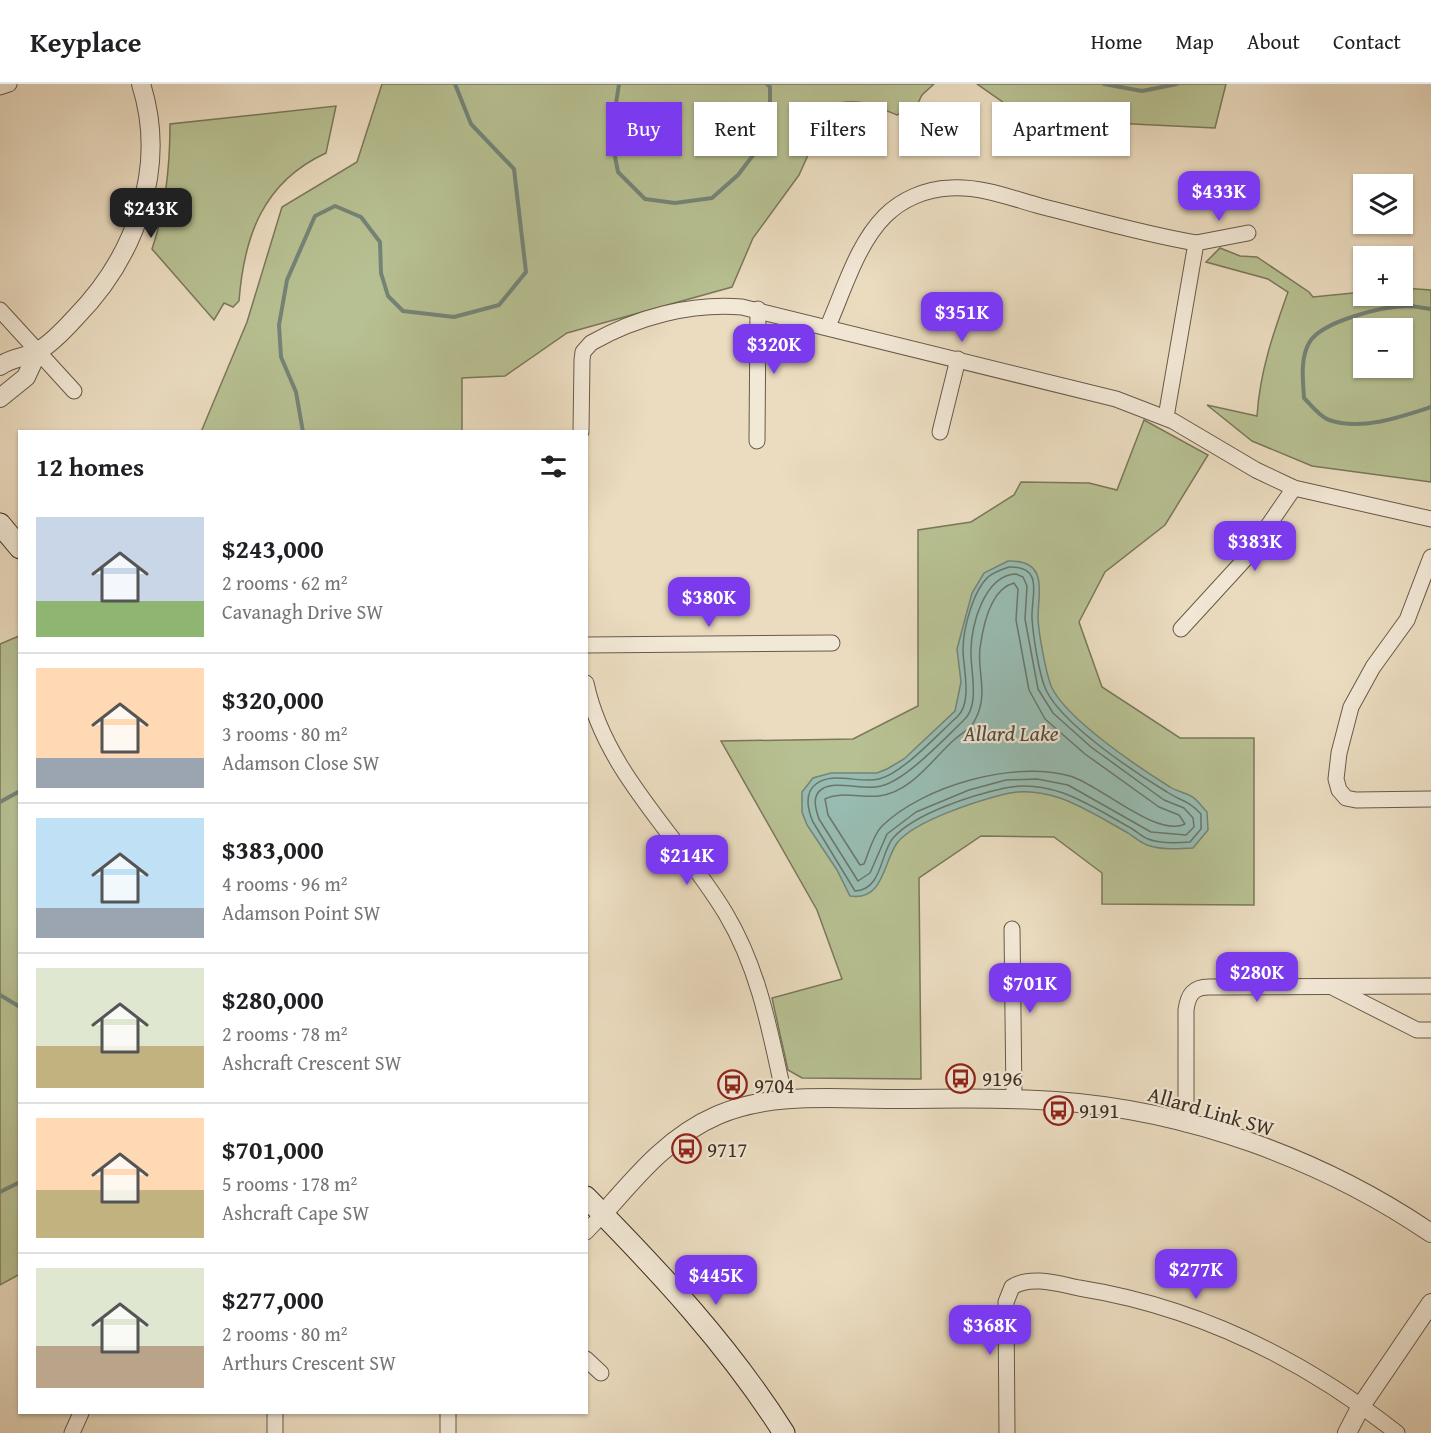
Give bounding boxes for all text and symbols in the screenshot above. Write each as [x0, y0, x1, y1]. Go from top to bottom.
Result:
text: Keyplace [30, 21, 141, 62]
text: Home [1091, 26, 1142, 57]
text: Map [1175, 26, 1214, 57]
text: About [1247, 26, 1300, 57]
text: Contact [1333, 26, 1401, 57]
chip: Buy [606, 102, 682, 156]
chip: Rent [694, 102, 777, 156]
chip: Filters [789, 102, 887, 156]
chip: New [899, 102, 980, 156]
chip: Apartment [992, 102, 1130, 156]
pin: $433K [1177, 171, 1261, 222]
map controls [1353, 174, 1413, 378]
button: layers [1353, 174, 1413, 234]
text: $433K [1192, 176, 1246, 205]
pin: $243K [109, 188, 193, 239]
text: $243K [124, 193, 178, 222]
button: + [1353, 246, 1413, 306]
pin: $351K [920, 292, 1004, 343]
text: $351K [935, 297, 989, 326]
button: − [1353, 318, 1413, 378]
pin: $320K [732, 324, 816, 375]
text: $320K [747, 329, 801, 358]
text: 12 homes [36, 447, 144, 486]
icon: filters [537, 450, 570, 483]
pin: $383K [1213, 521, 1297, 572]
text: $383K [1228, 526, 1282, 555]
text: $243,000 [222, 529, 324, 568]
icon: home [84, 541, 156, 613]
text: 2 rooms · 62 m² [222, 568, 348, 597]
pin: $380K [667, 577, 751, 628]
text: $380K [682, 582, 736, 611]
text: Cavanagh Drive SW [222, 597, 383, 626]
text: $320,000 [222, 680, 324, 719]
icon: home [84, 692, 156, 764]
water label: Allard Lake [962, 717, 1059, 749]
text: 3 rooms · 80 m² [222, 719, 348, 748]
text: Adamson Close SW [222, 748, 380, 777]
text: $383,000 [222, 830, 324, 869]
pin: $214K [645, 835, 729, 886]
text: $214K [660, 840, 714, 869]
icon: home [84, 842, 156, 914]
text: 4 rooms · 96 m² [222, 869, 348, 898]
text: Adamson Point SW [222, 898, 380, 927]
pin: $280K [1215, 952, 1299, 1003]
text: $280K [1230, 957, 1284, 986]
pin: $701K [988, 963, 1072, 1014]
text: $701K [1003, 968, 1057, 997]
text: $280,000 [222, 980, 324, 1019]
icon: home [84, 992, 156, 1064]
text: 2 rooms · 78 m² [222, 1019, 348, 1048]
text: Ashcraft Crescent SW [222, 1048, 401, 1077]
bus stop icon: 9196 [945, 1062, 977, 1094]
place label: 9196 [982, 1063, 1022, 1094]
bus stop icon: 9704 [717, 1069, 749, 1101]
place label: 9704 [754, 1070, 794, 1101]
street label: Allard Link SW [1144, 1078, 1278, 1144]
bus stop icon: 9191 [1042, 1094, 1074, 1126]
place label: 9191 [1079, 1095, 1119, 1126]
text: $701,000 [222, 1130, 324, 1169]
bus stop icon: 9717 [670, 1133, 702, 1165]
place label: 9717 [707, 1134, 747, 1165]
icon: home [84, 1142, 156, 1214]
text: 5 rooms · 178 m² [222, 1169, 357, 1198]
text: Ashcraft Cape SW [222, 1198, 369, 1227]
pin: $277K [1154, 1249, 1238, 1300]
text: $277K [1169, 1254, 1223, 1283]
pin: $445K [674, 1255, 758, 1306]
text: $445K [689, 1260, 743, 1289]
text: $277,000 [222, 1280, 324, 1319]
icon: home [84, 1292, 156, 1364]
pin: $368K [948, 1305, 1032, 1356]
text: $368K [963, 1310, 1017, 1339]
text: 2 rooms · 80 m² [222, 1319, 348, 1348]
text: Arthurs Crescent SW [222, 1348, 396, 1377]

